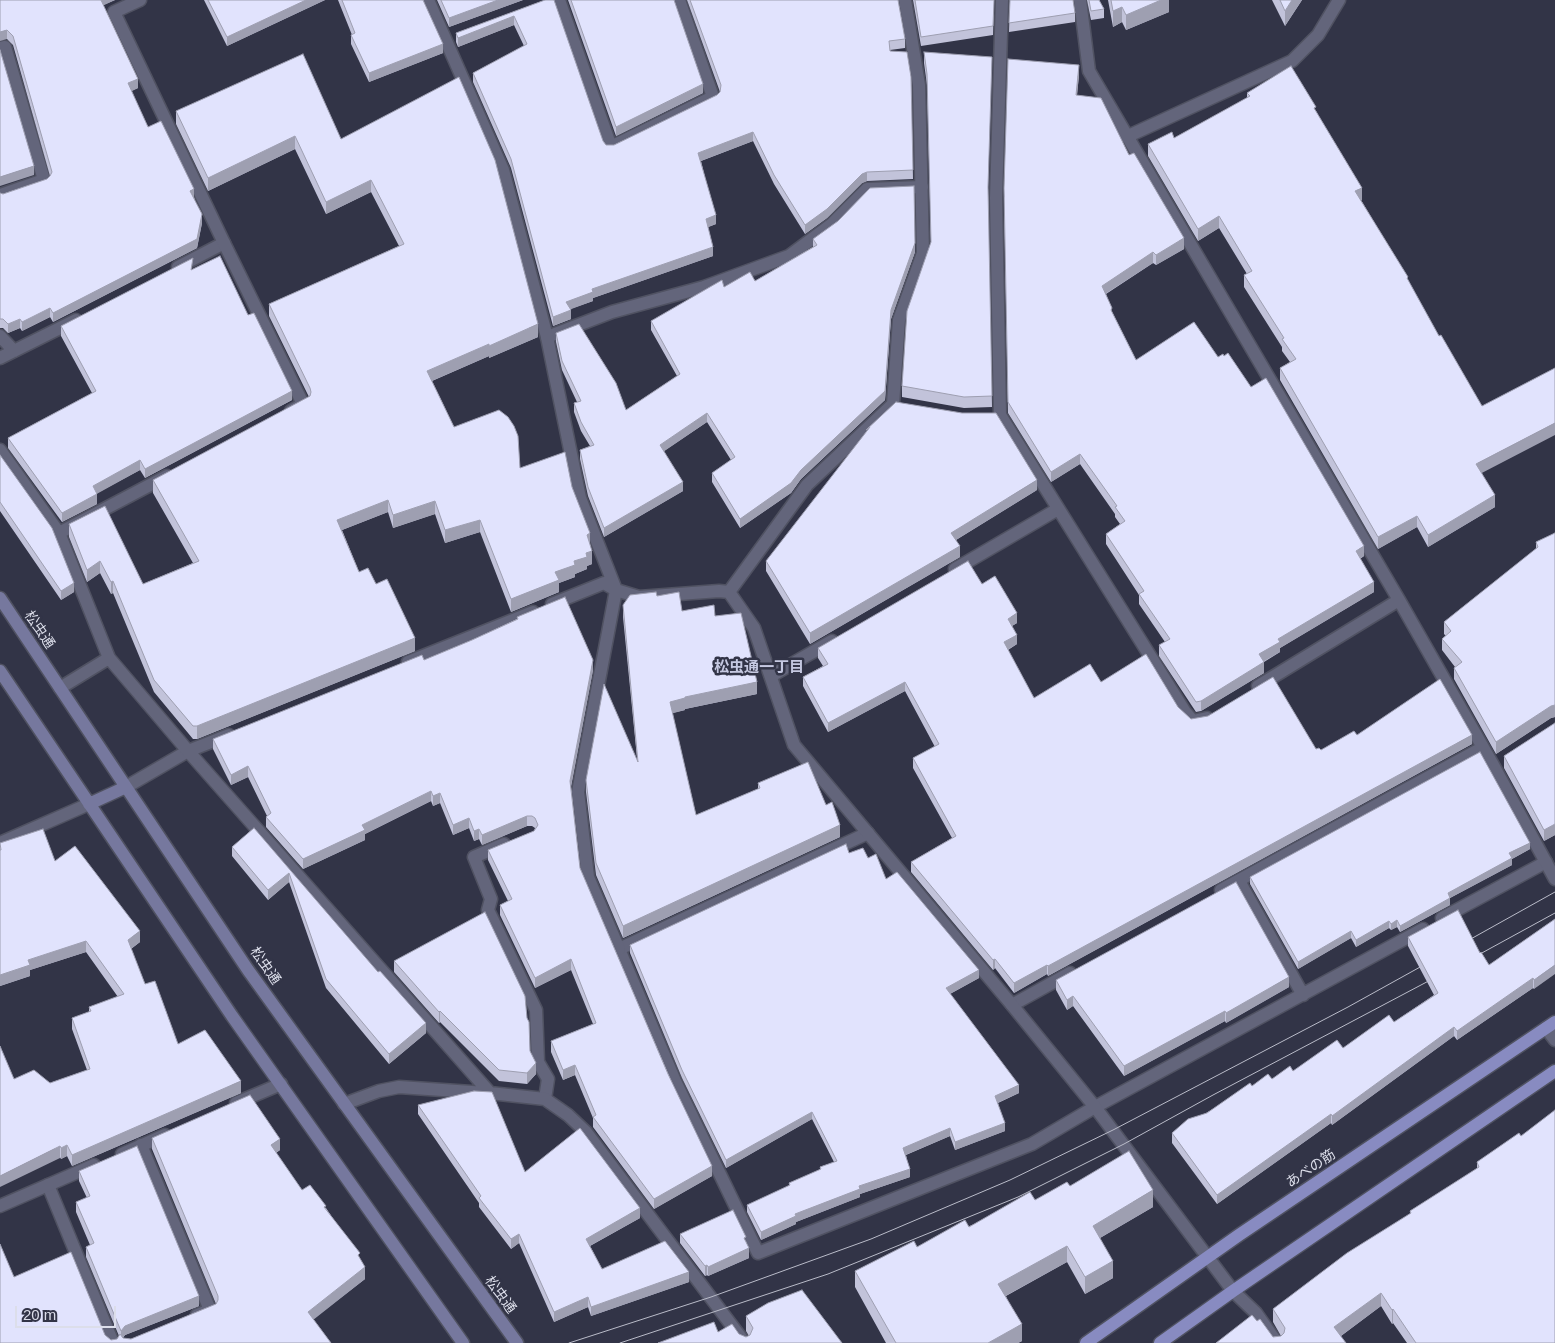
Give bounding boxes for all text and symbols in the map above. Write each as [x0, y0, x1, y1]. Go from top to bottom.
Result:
street label: 松虫通 [20, 608, 58, 652]
district label: 松虫通一丁目 [714, 659, 804, 677]
street label: 松虫通 [246, 944, 284, 988]
street label: あべの筋 [1283, 1146, 1339, 1192]
street label: 松虫通 [481, 1273, 519, 1317]
scale bar [18, 1296, 119, 1328]
text: 20 m [23, 1306, 56, 1323]

